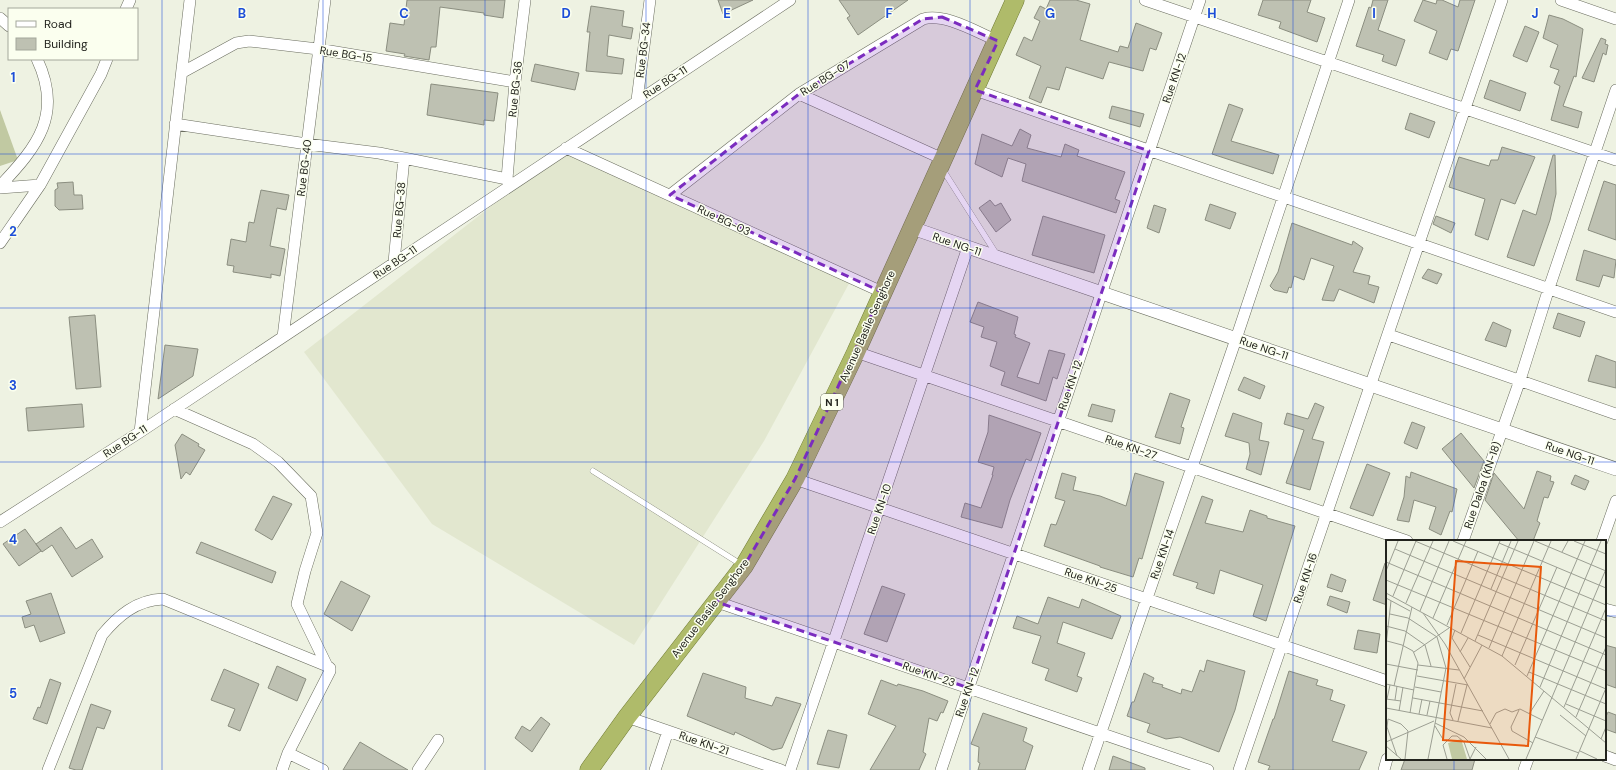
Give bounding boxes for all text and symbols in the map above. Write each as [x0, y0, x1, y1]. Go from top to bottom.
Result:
text: B [238, 5, 246, 22]
text: C [399, 5, 409, 22]
text: D [561, 5, 571, 22]
text: E [723, 5, 731, 22]
text: F [885, 5, 893, 22]
text: G [1045, 5, 1055, 22]
text: H [1207, 5, 1217, 22]
text: I [1372, 5, 1376, 22]
text: J [1531, 5, 1539, 22]
legend [8, 8, 138, 60]
text: Road [44, 16, 72, 32]
street label: Rue BG-34 [633, 21, 653, 79]
text: Building [44, 36, 88, 52]
street label: Rue BG-15 [319, 43, 374, 65]
street label: Rue KN-12 [1159, 51, 1189, 105]
street label: Rue BG-07 [797, 57, 853, 99]
street label: Rue BG-36 [505, 60, 525, 118]
street label: Rue BG-11 [640, 63, 690, 101]
text: 1 [11, 69, 15, 86]
street label: Rue BG-40 [294, 139, 314, 197]
street label: Rue BG-38 [390, 181, 408, 239]
street label: Rue BG-03 [695, 202, 753, 238]
text: 2 [9, 223, 17, 240]
street label: Rue NG-11 [931, 229, 983, 259]
street label: Rue BG-11 [370, 242, 420, 282]
street label: Avenue Basile Senghore [836, 268, 898, 384]
street label: Rue NG-11 [1238, 333, 1290, 363]
street label: Rue KN-12 [1055, 358, 1085, 412]
text: 3 [9, 377, 17, 394]
road number: N 1 [821, 394, 843, 410]
street label: Rue BG-11 [100, 422, 150, 460]
street label: Rue KN-27 [1103, 432, 1159, 462]
street label: Rue NG-11 [1544, 438, 1596, 468]
street label: Rue Daloa (KN-18) [1461, 440, 1503, 530]
street label: Rue KN-10 [864, 482, 894, 536]
street label: Rue KN-14 [1147, 527, 1177, 581]
text: 4 [9, 531, 17, 548]
inset map [1386, 540, 1606, 760]
street label: Rue KN-16 [1290, 551, 1320, 605]
street label: Avenue Basile Senghore [668, 556, 752, 660]
street label: Rue KN-25 [1063, 564, 1120, 596]
street label: Rue KN-23 [901, 658, 957, 690]
street label: Rue KN-12 [952, 665, 982, 719]
text: 5 [9, 685, 17, 702]
street label: Rue KN-21 [677, 728, 731, 758]

